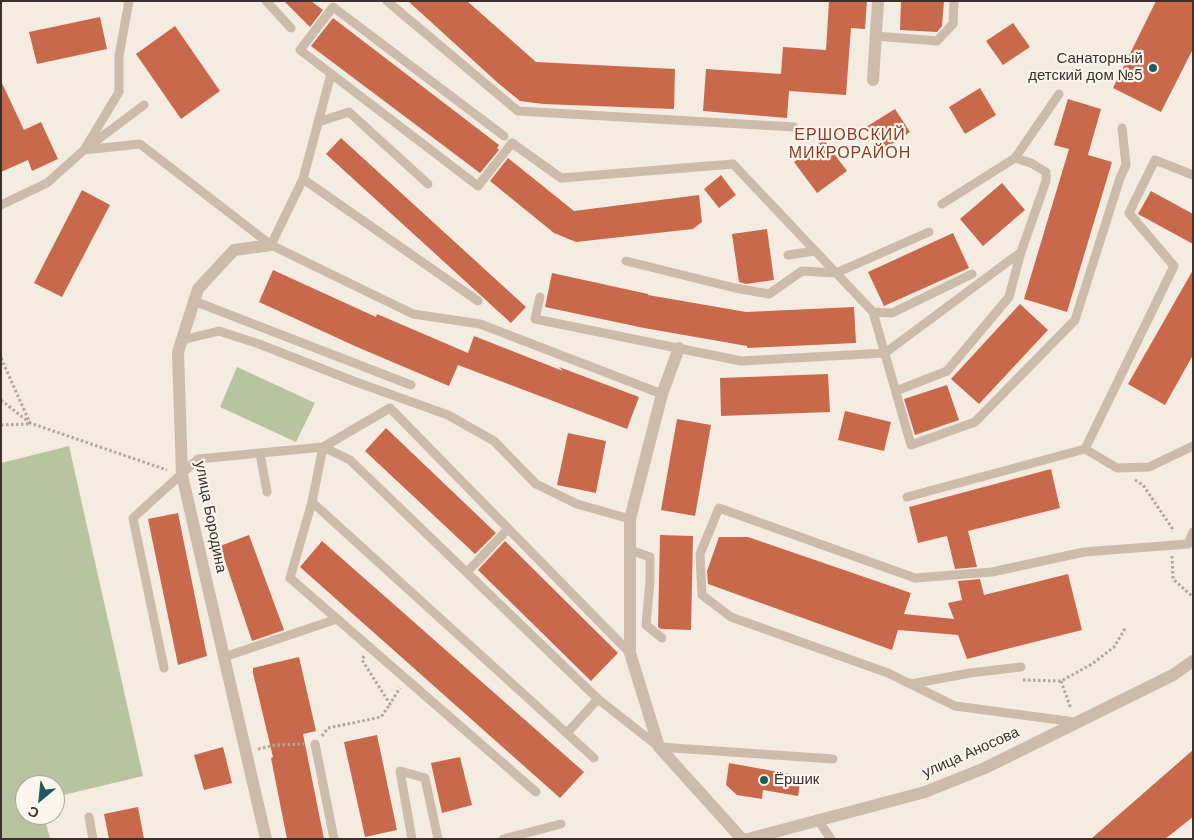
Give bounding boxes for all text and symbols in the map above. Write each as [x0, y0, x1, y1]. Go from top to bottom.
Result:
place label: Санаторный детский дом №5 [1028, 50, 1143, 85]
marker: Санаторный детский дом №5 [1147, 62, 1159, 74]
district label: ЕРШОВСКИЙ МИКРОРАЙОН [787, 126, 913, 164]
street label: улица Бородина [190, 460, 230, 574]
street label: улица Аносова [920, 724, 1022, 782]
place label: Ёршик [774, 771, 819, 789]
marker: Ёршик [758, 774, 770, 786]
north arrow [15, 775, 65, 825]
text: С [25, 802, 42, 823]

